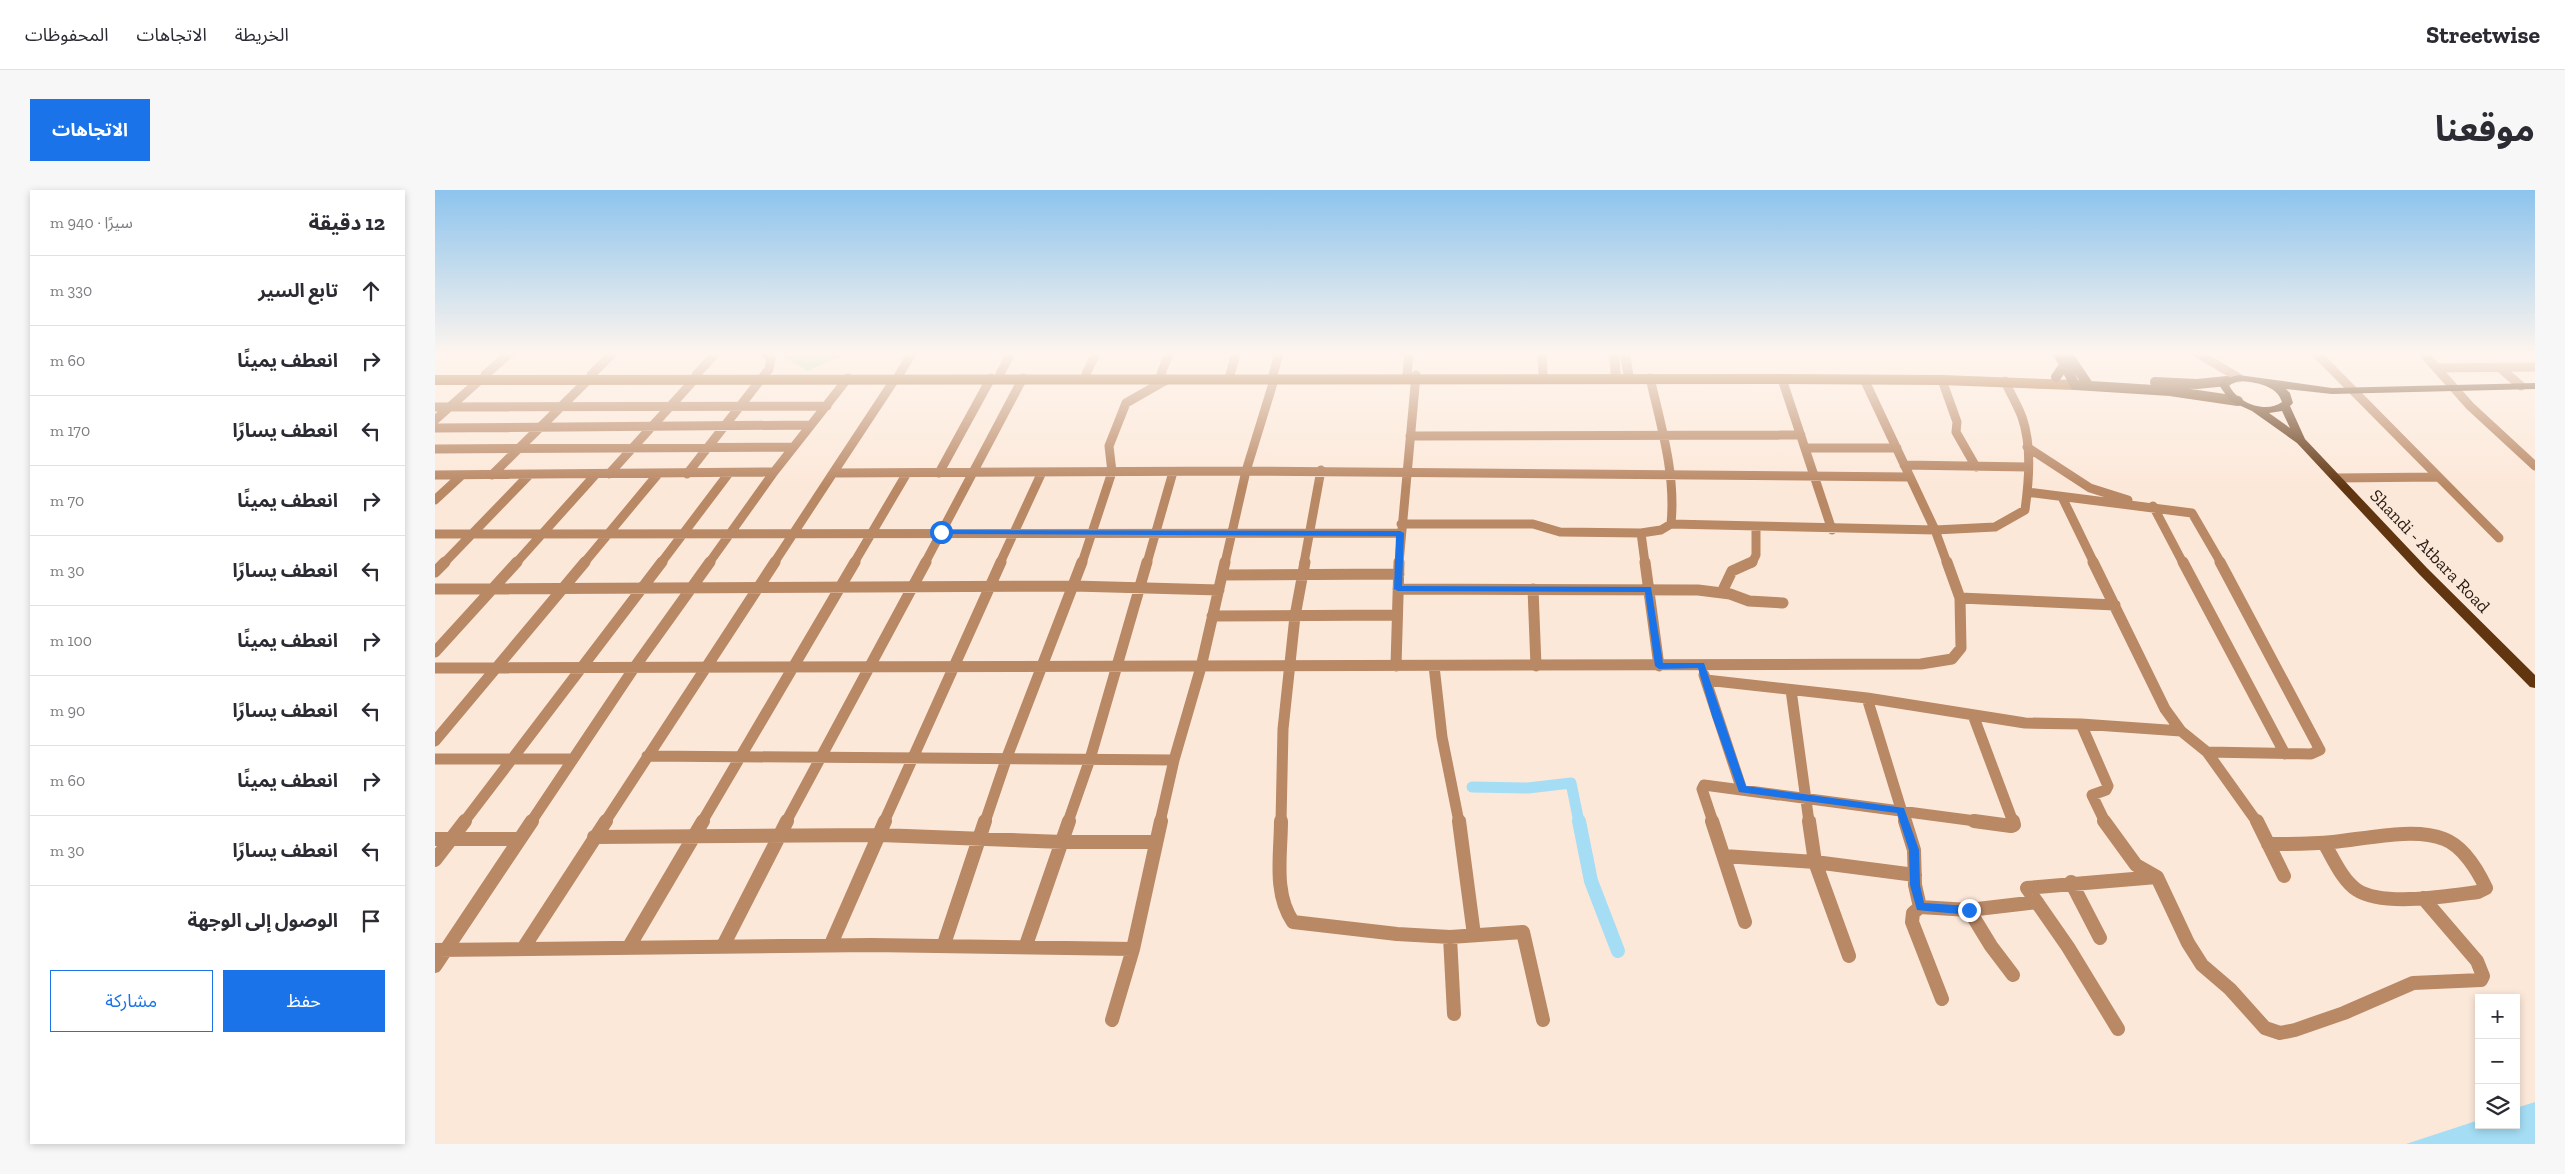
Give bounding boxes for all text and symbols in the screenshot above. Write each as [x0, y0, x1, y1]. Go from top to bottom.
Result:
text: Streetwise [2426, 20, 2540, 49]
text: المحفوظات [25, 24, 109, 46]
text: الاتجاهات [137, 24, 207, 46]
text: الخريطة [235, 24, 289, 46]
button: الاتجاهات [30, 99, 150, 161]
text: موقعنا [2435, 108, 2535, 150]
text: 12 دقيقة [308, 210, 385, 235]
text: سيرًا · 940 m [50, 213, 133, 232]
icon: ahead [357, 277, 385, 305]
text: تابع السير [258, 279, 338, 302]
text: 330 m [50, 281, 92, 300]
icon: right [357, 347, 385, 375]
text: انعطف يمينًا [237, 349, 338, 372]
text: 60 m [50, 351, 85, 370]
icon: left [357, 417, 385, 445]
text: انعطف يسارًا [232, 419, 338, 442]
text: 170 m [50, 421, 90, 440]
street label: Shandi - Atbara Road [2365, 485, 2495, 617]
icon: right [357, 487, 385, 515]
text: انعطف يمينًا [237, 489, 338, 512]
text: 70 m [50, 491, 84, 510]
route start [930, 521, 953, 544]
icon: left [357, 557, 385, 585]
text: انعطف يسارًا [232, 559, 338, 582]
text: 30 m [50, 561, 85, 580]
icon: right [357, 627, 385, 655]
text: انعطف يمينًا [237, 629, 338, 652]
text: 100 m [50, 631, 92, 650]
icon: left [357, 697, 385, 725]
text: انعطف يسارًا [232, 699, 338, 722]
text: 90 m [50, 701, 85, 720]
icon: right [357, 767, 385, 795]
text: انعطف يمينًا [237, 769, 338, 792]
text: 60 m [50, 771, 85, 790]
icon: left [357, 837, 385, 865]
text: انعطف يسارًا [232, 839, 338, 862]
text: 30 m [50, 841, 85, 860]
route end [1958, 899, 1981, 922]
icon: arrive [357, 907, 385, 935]
text: الوصول إلى الوجهة [187, 909, 338, 932]
button: مشاركة [50, 970, 213, 1032]
button: حفظ [223, 970, 385, 1032]
map controls [2475, 994, 2520, 1129]
button: + [2475, 994, 2520, 1039]
button: − [2475, 1039, 2520, 1084]
button: layers [2475, 1084, 2520, 1129]

